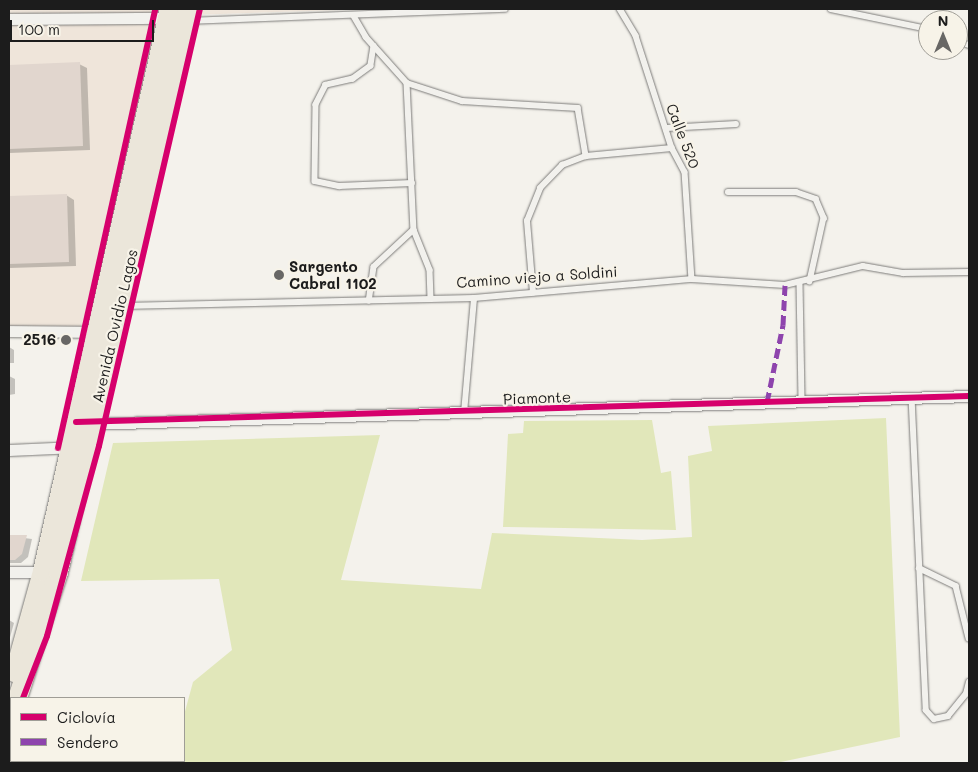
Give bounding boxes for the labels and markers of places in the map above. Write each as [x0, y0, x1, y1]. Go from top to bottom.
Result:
place label: Sargento Cabral 1102 [289, 257, 377, 292]
marker: Sargento Cabral 1102 [273, 269, 285, 281]
place label: 2516 [23, 331, 56, 349]
marker: 2516 [60, 334, 72, 346]

